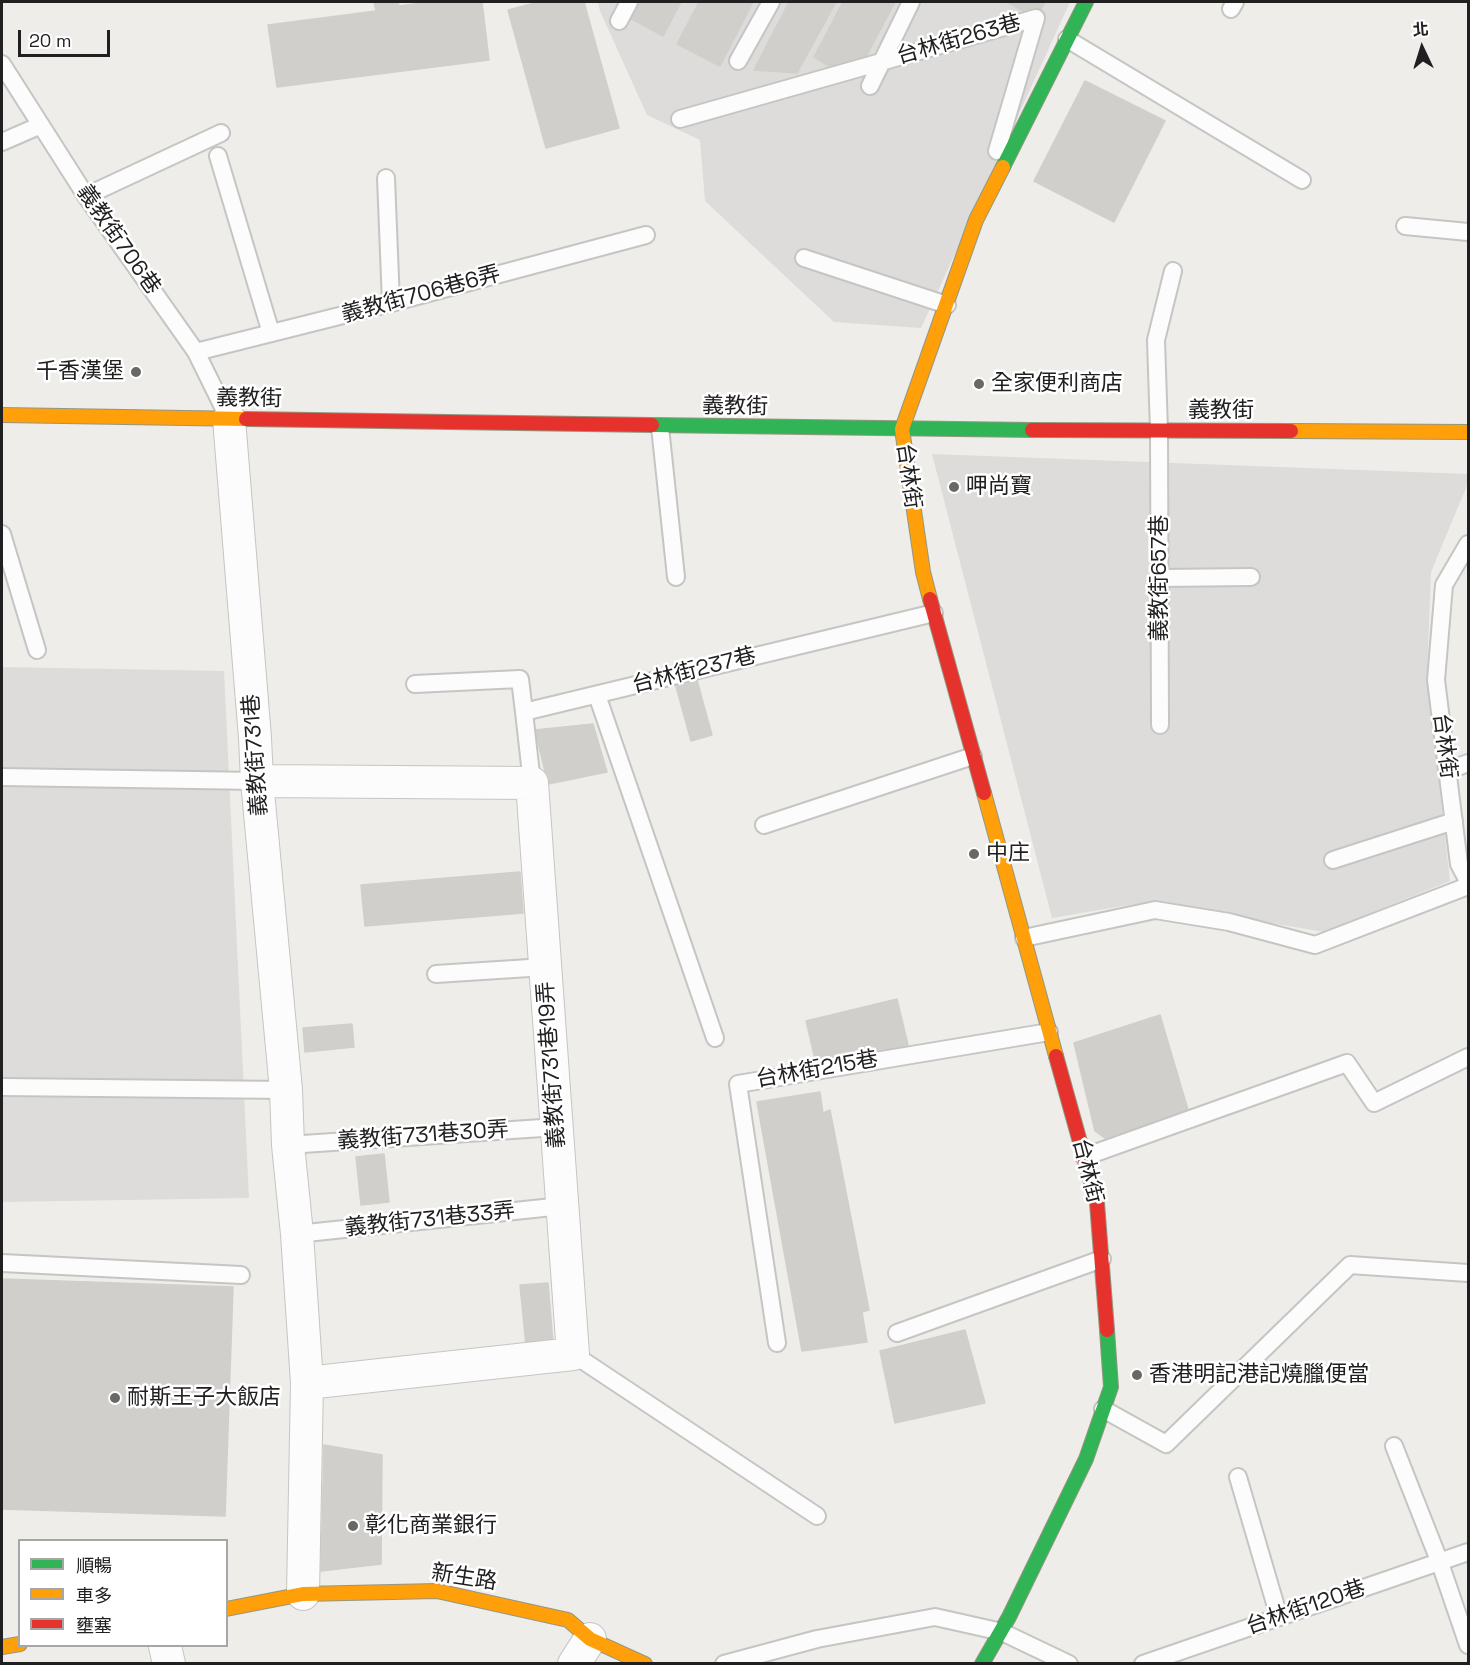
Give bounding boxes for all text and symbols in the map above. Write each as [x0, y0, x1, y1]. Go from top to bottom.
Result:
street label: 台林街263巷 [894, 10, 1024, 70]
scale bar [21, 18, 112, 56]
north arrow [1392, 18, 1452, 78]
text: 北 [1412, 19, 1429, 41]
text: 20 m [29, 29, 72, 52]
street label: 義教街706巷 [71, 180, 165, 300]
street label: 義教街706巷6弄 [339, 261, 503, 329]
place label: 千香漢堡 [36, 359, 124, 385]
marker: 千香漢堡 [129, 365, 143, 379]
place label: 全家便利商店 [991, 371, 1123, 397]
marker: 全家便利商店 [972, 377, 986, 391]
street label: 義教街 [216, 385, 282, 413]
street label: 義教街 [702, 393, 768, 421]
street label: 義教街 [1188, 398, 1254, 424]
street label: 台林街 [890, 441, 926, 511]
place label: 呷尚寶 [966, 474, 1032, 500]
marker: 呷尚寶 [947, 480, 961, 494]
street label: 義教街657巷 [1147, 515, 1173, 641]
street label: 台林街237巷 [629, 643, 759, 699]
street label: 義教街731巷 [239, 693, 273, 817]
street label: 台林街 [1427, 712, 1461, 780]
place label: 中庄 [986, 841, 1030, 867]
marker: 中庄 [967, 847, 981, 861]
street label: 義教街731巷19弄 [533, 981, 571, 1149]
street label: 台林街215巷 [754, 1046, 880, 1094]
street label: 義教街731巷30弄 [336, 1117, 510, 1155]
street label: 台林街 [1066, 1136, 1108, 1206]
street label: 義教街731巷33弄 [344, 1198, 516, 1242]
place label: 香港明記港記燒臘便當 [1149, 1362, 1369, 1388]
marker: 香港明記港記燒臘便當 [1130, 1368, 1144, 1382]
place label: 耐斯王子大飯店 [127, 1385, 281, 1411]
marker: 耐斯王子大飯店 [108, 1391, 122, 1405]
place label: 彰化商業銀行 [365, 1513, 497, 1539]
marker: 彰化商業銀行 [346, 1519, 360, 1533]
legend [18, 1539, 228, 1647]
text: 順暢 [76, 1554, 112, 1577]
street label: 新生路 [429, 1560, 499, 1596]
street label: 台林街120巷 [1243, 1575, 1369, 1641]
text: 車多 [76, 1584, 112, 1607]
text: 壅塞 [76, 1614, 112, 1637]

